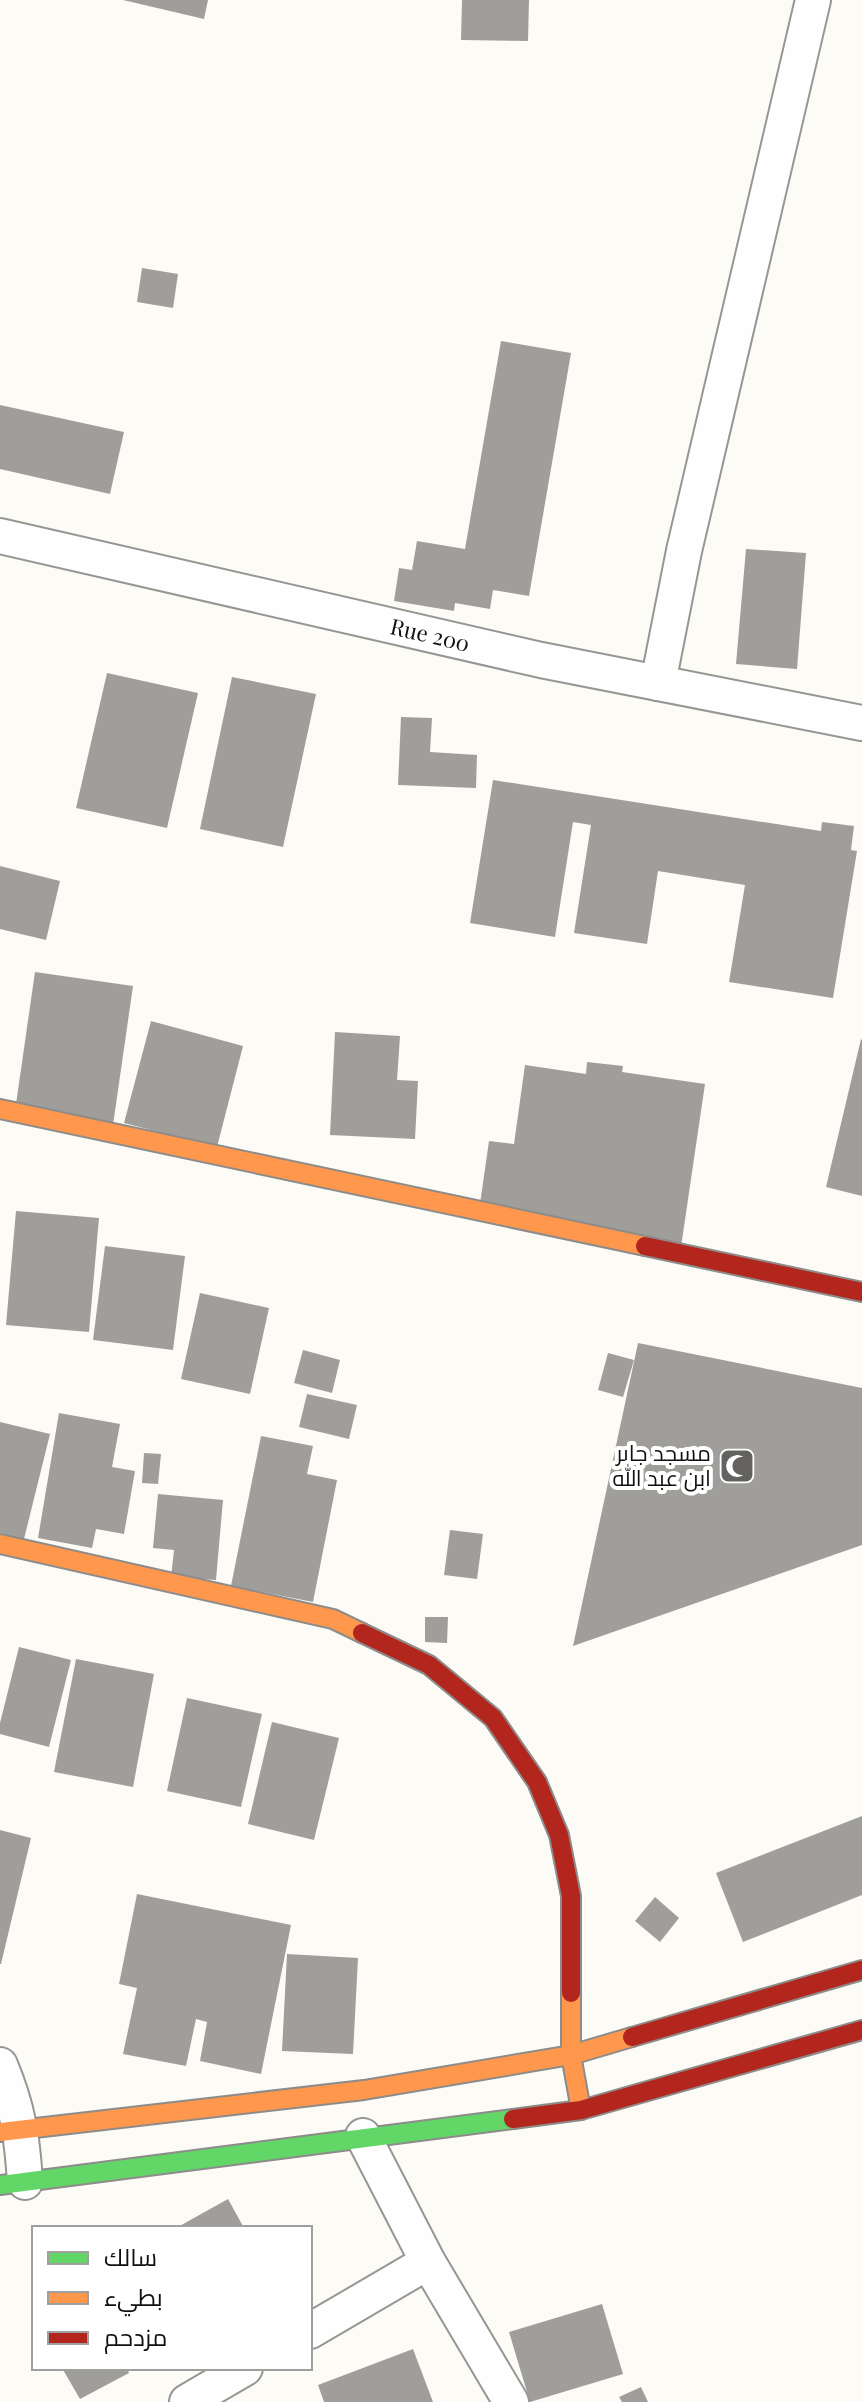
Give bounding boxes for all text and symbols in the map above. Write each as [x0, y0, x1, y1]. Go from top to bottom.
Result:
street label: Rue 200 [388, 610, 473, 658]
place label: مسجد جابر ابن عبد الله [613, 1437, 711, 1492]
mosque icon: مسجد جابر ابن عبد الله [718, 1447, 756, 1485]
legend [32, 2226, 312, 2370]
text: سالك [104, 2240, 157, 2272]
text: بطيء [104, 2280, 163, 2317]
text: مزدحم [104, 2320, 167, 2354]

